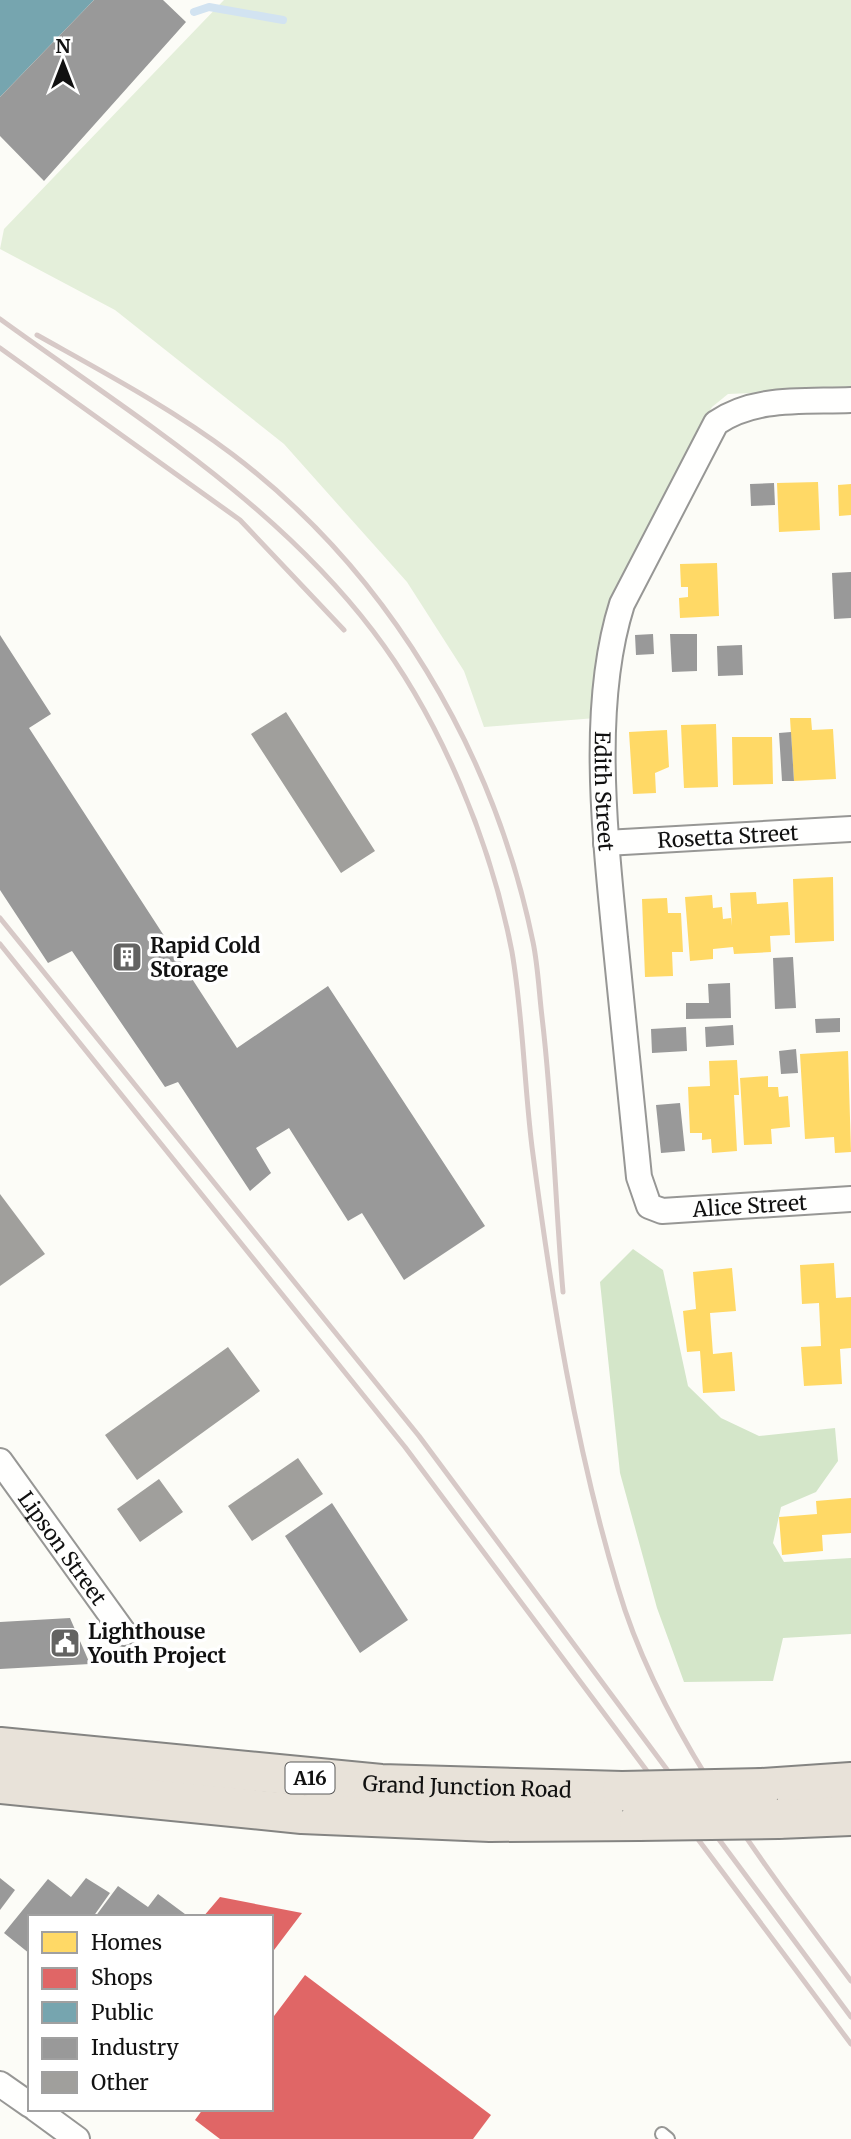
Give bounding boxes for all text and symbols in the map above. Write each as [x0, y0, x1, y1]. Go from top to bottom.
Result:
north arrow [28, 28, 98, 98]
text: N [55, 34, 71, 58]
street label: Edith Street [589, 731, 620, 852]
street label: Rosetta Street [657, 819, 799, 854]
place label: Rapid Cold Storage [150, 932, 261, 983]
building icon: Rapid Cold Storage [110, 940, 144, 974]
street label: Alice Street [691, 1188, 808, 1223]
street label: Lipson Street [12, 1486, 113, 1610]
place label: Lighthouse Youth Project [87, 1618, 227, 1669]
public building icon: Lighthouse Youth Project [48, 1626, 82, 1660]
road number: A16 [286, 1762, 334, 1794]
street label: Grand Junction Road [362, 1769, 572, 1803]
legend [28, 1915, 273, 2111]
text: Homes [91, 1929, 162, 1956]
text: Shops [91, 1964, 153, 1991]
text: Public [91, 1999, 154, 2026]
text: Industry [91, 2034, 180, 2061]
text: Other [91, 2069, 149, 2096]

